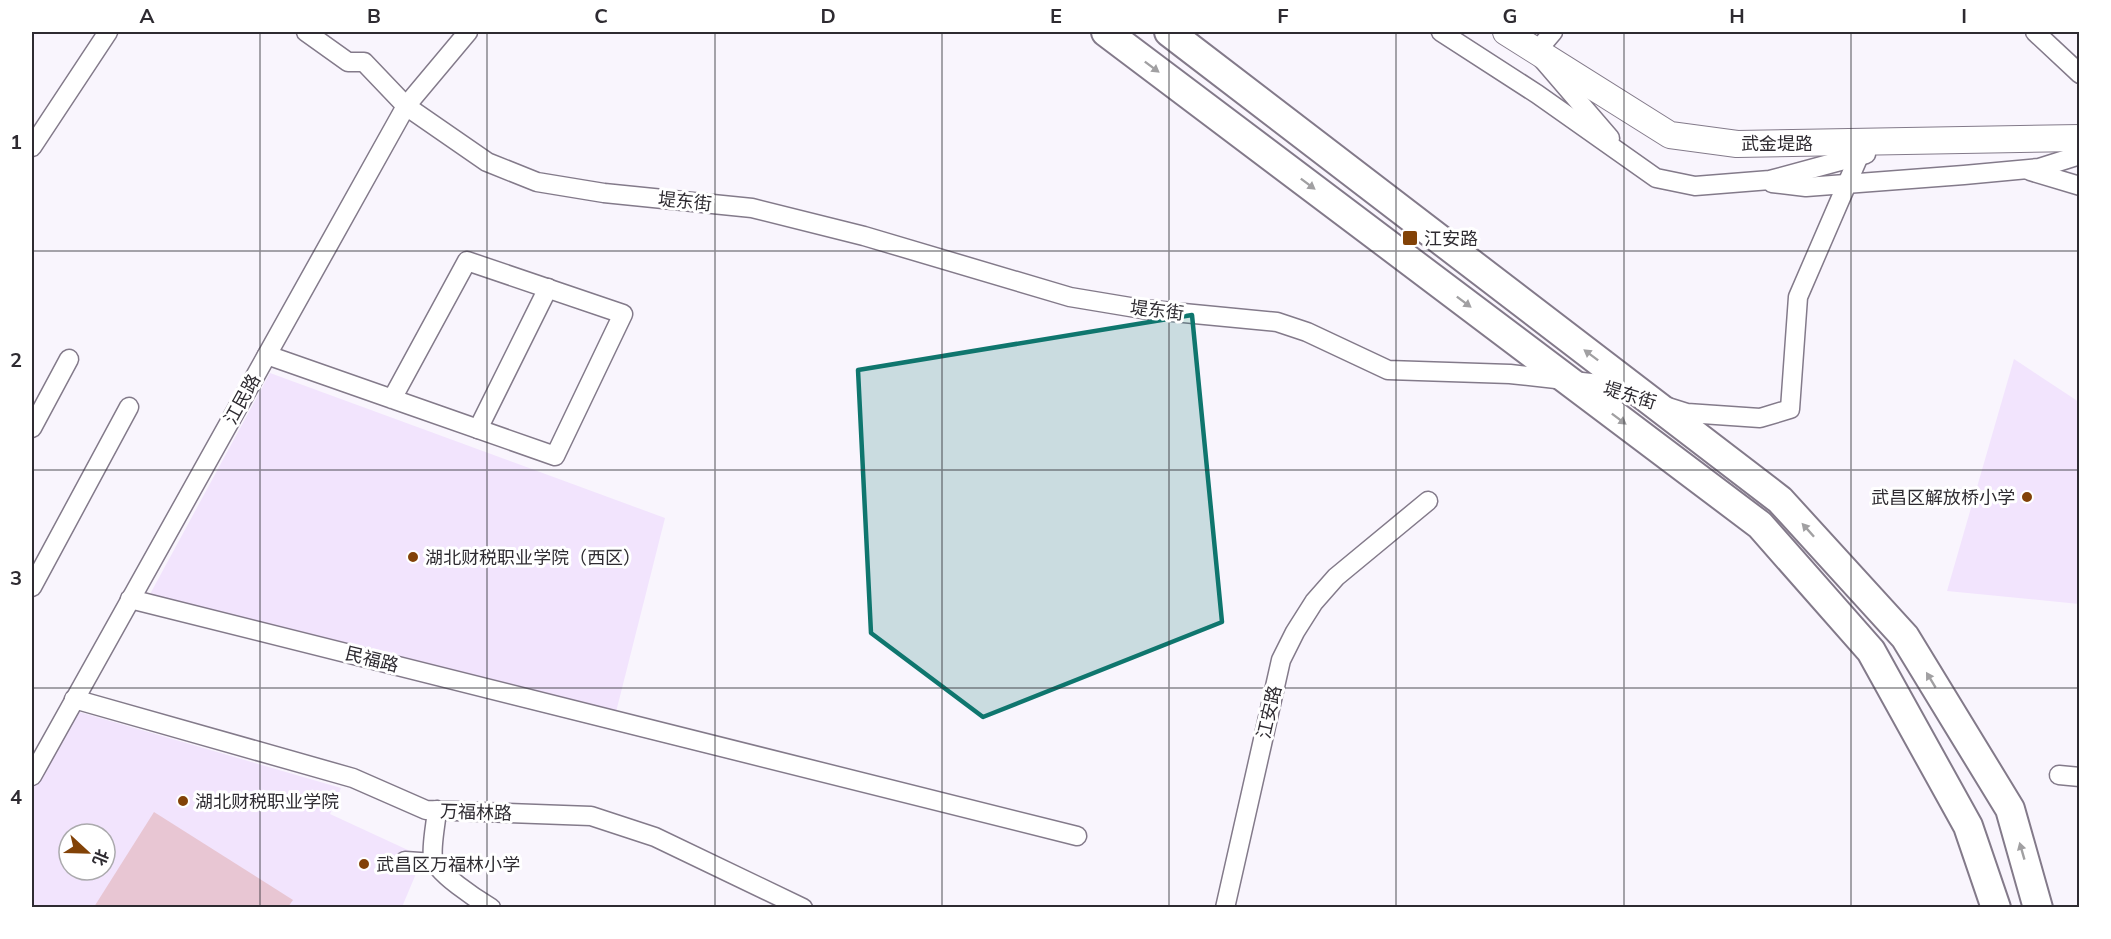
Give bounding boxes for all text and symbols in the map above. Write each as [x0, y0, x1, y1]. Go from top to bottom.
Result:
text: A [140, 3, 155, 28]
text: B [367, 3, 381, 28]
text: C [594, 3, 608, 28]
text: D [820, 3, 836, 28]
text: E [1050, 3, 1062, 28]
text: F [1277, 3, 1289, 28]
text: G [1503, 3, 1517, 28]
text: H [1729, 3, 1745, 28]
text: I [1961, 3, 1967, 28]
one-way arrow [1145, 60, 1160, 72]
text: 1 [10, 129, 22, 154]
street label: 武金堤路 [1741, 132, 1813, 155]
one-way arrow [1300, 178, 1316, 191]
street label: 堤东街 [657, 187, 713, 215]
place label: 江安路 [1424, 227, 1478, 250]
marker: 江安路 [1401, 229, 1419, 247]
street label: 堤东街 [1129, 295, 1185, 325]
one-way arrow [1456, 295, 1471, 307]
text: 2 [10, 347, 22, 372]
one-way arrow [1583, 349, 1599, 361]
street label: 江民路 [219, 370, 265, 428]
street label: 堤东街 [1601, 376, 1659, 414]
one-way arrow [1612, 413, 1627, 425]
place label: 武昌区解放桥小学 [1871, 486, 2015, 509]
marker: 武昌区解放桥小学 [2020, 490, 2034, 504]
one-way arrow [1802, 523, 1815, 538]
place label: 湖北财税职业学院（西区） [425, 546, 641, 569]
marker: 湖北财税职业学院（西区） [406, 550, 420, 564]
text: 3 [10, 565, 22, 590]
street label: 民福路 [343, 641, 401, 677]
one-way arrow [1926, 672, 1937, 688]
street label: 江安路 [1252, 683, 1286, 741]
text: 4 [10, 784, 22, 809]
place label: 湖北财税职业学院 [195, 790, 339, 813]
marker: 湖北财税职业学院 [176, 794, 190, 808]
street label: 万福林路 [440, 799, 512, 825]
north arrow [57, 822, 117, 882]
one-way arrow [2016, 842, 2026, 860]
text: 北 [89, 846, 113, 869]
place label: 武昌区万福林小学 [376, 853, 520, 876]
marker: 武昌区万福林小学 [357, 857, 371, 871]

